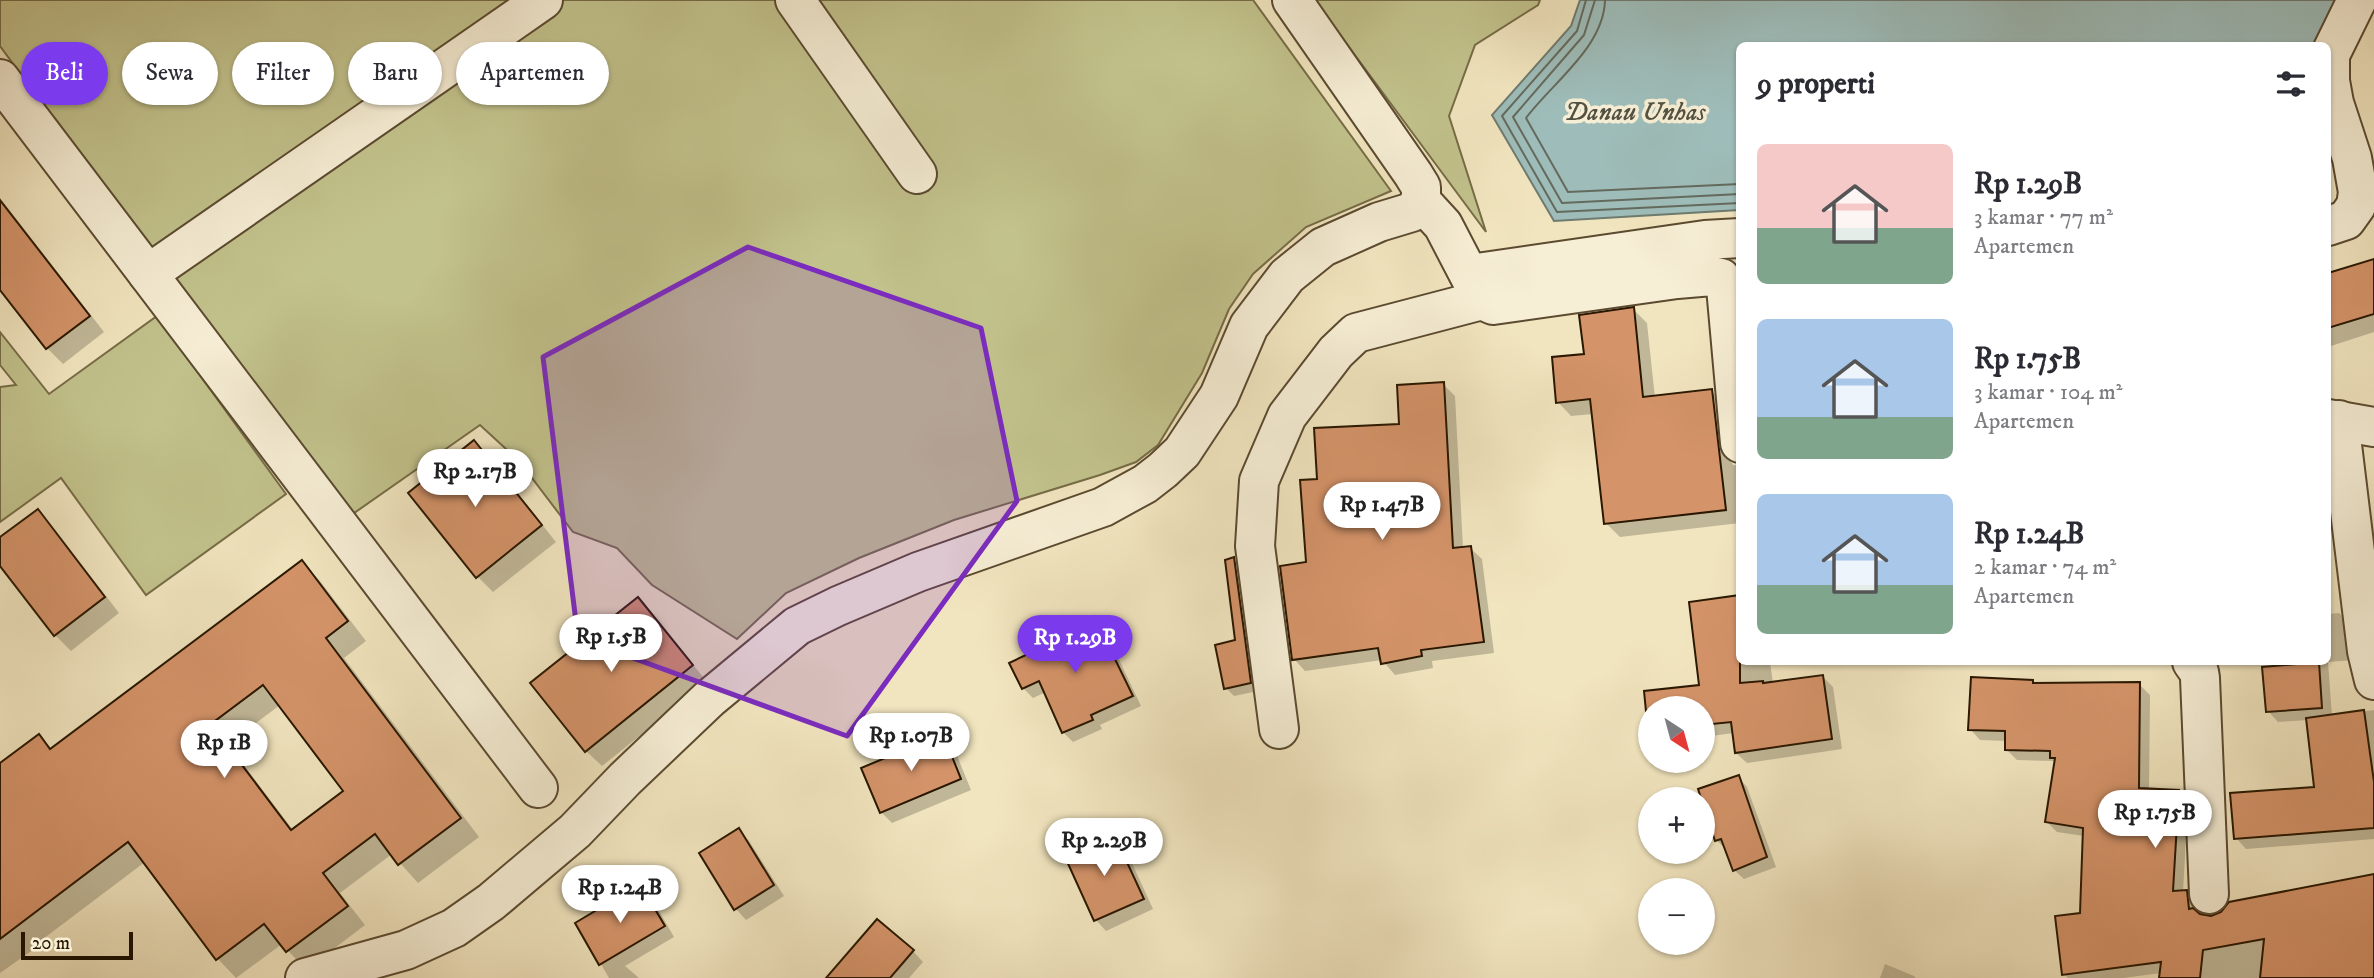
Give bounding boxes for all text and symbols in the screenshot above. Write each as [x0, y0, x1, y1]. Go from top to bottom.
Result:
chip: Beli [21, 42, 108, 105]
chip: Sewa [122, 42, 218, 105]
chip: Filter [232, 42, 334, 105]
chip: Baru [348, 42, 442, 105]
chip: Apartemen [456, 42, 609, 105]
icon: filters [2272, 65, 2310, 103]
text: 9 properti [1757, 66, 1875, 103]
water label: Danau Unhas [1564, 96, 1707, 129]
text: Rp 1.29B [1974, 166, 2082, 203]
icon: home [1813, 172, 1897, 256]
text: 3 kamar · 77 m² [1974, 203, 2113, 232]
text: Apartemen [1974, 232, 2074, 261]
text: Rp 1.75B [1974, 341, 2081, 378]
icon: home [1813, 347, 1897, 431]
text: 3 kamar · 104 m² [1974, 378, 2123, 407]
text: Apartemen [1974, 407, 2074, 436]
pin: Rp 2.17B [403, 449, 547, 509]
text: Rp 2.17B [433, 457, 517, 486]
pin: Rp 1.47B [1310, 482, 1454, 542]
text: Rp 1.47B [1339, 490, 1425, 519]
text: Rp 1.24B [1974, 516, 2085, 553]
icon: home [1813, 522, 1897, 606]
text: 2 kamar · 74 m² [1974, 553, 2116, 582]
text: Apartemen [1974, 582, 2074, 611]
pin: Rp 1.5B [546, 614, 676, 674]
pin: Rp 1.29B [1003, 616, 1147, 675]
text: Rp 1.5B [575, 622, 647, 651]
text: Rp 1.29B [1034, 623, 1117, 652]
north arrow [1638, 696, 1715, 774]
map controls [1638, 696, 1715, 955]
pin: Rp 1.07B [839, 714, 983, 773]
pin: Rp 1B [175, 720, 273, 780]
text: Rp 1.07B [869, 721, 953, 750]
text: Rp 1B [197, 728, 251, 757]
button: + [1638, 787, 1715, 864]
pin: Rp 1.75B [2083, 790, 2227, 850]
text: Rp 1.75B [2114, 798, 2196, 827]
pin: Rp 2.29B [1032, 818, 1176, 878]
text: Rp 2.29B [1061, 826, 1147, 855]
pin: Rp 1.24B [548, 866, 692, 925]
text: Rp 1.24B [578, 873, 662, 902]
button: − [1638, 878, 1715, 955]
scale bar [21, 929, 133, 961]
text: 20 m [32, 932, 70, 955]

